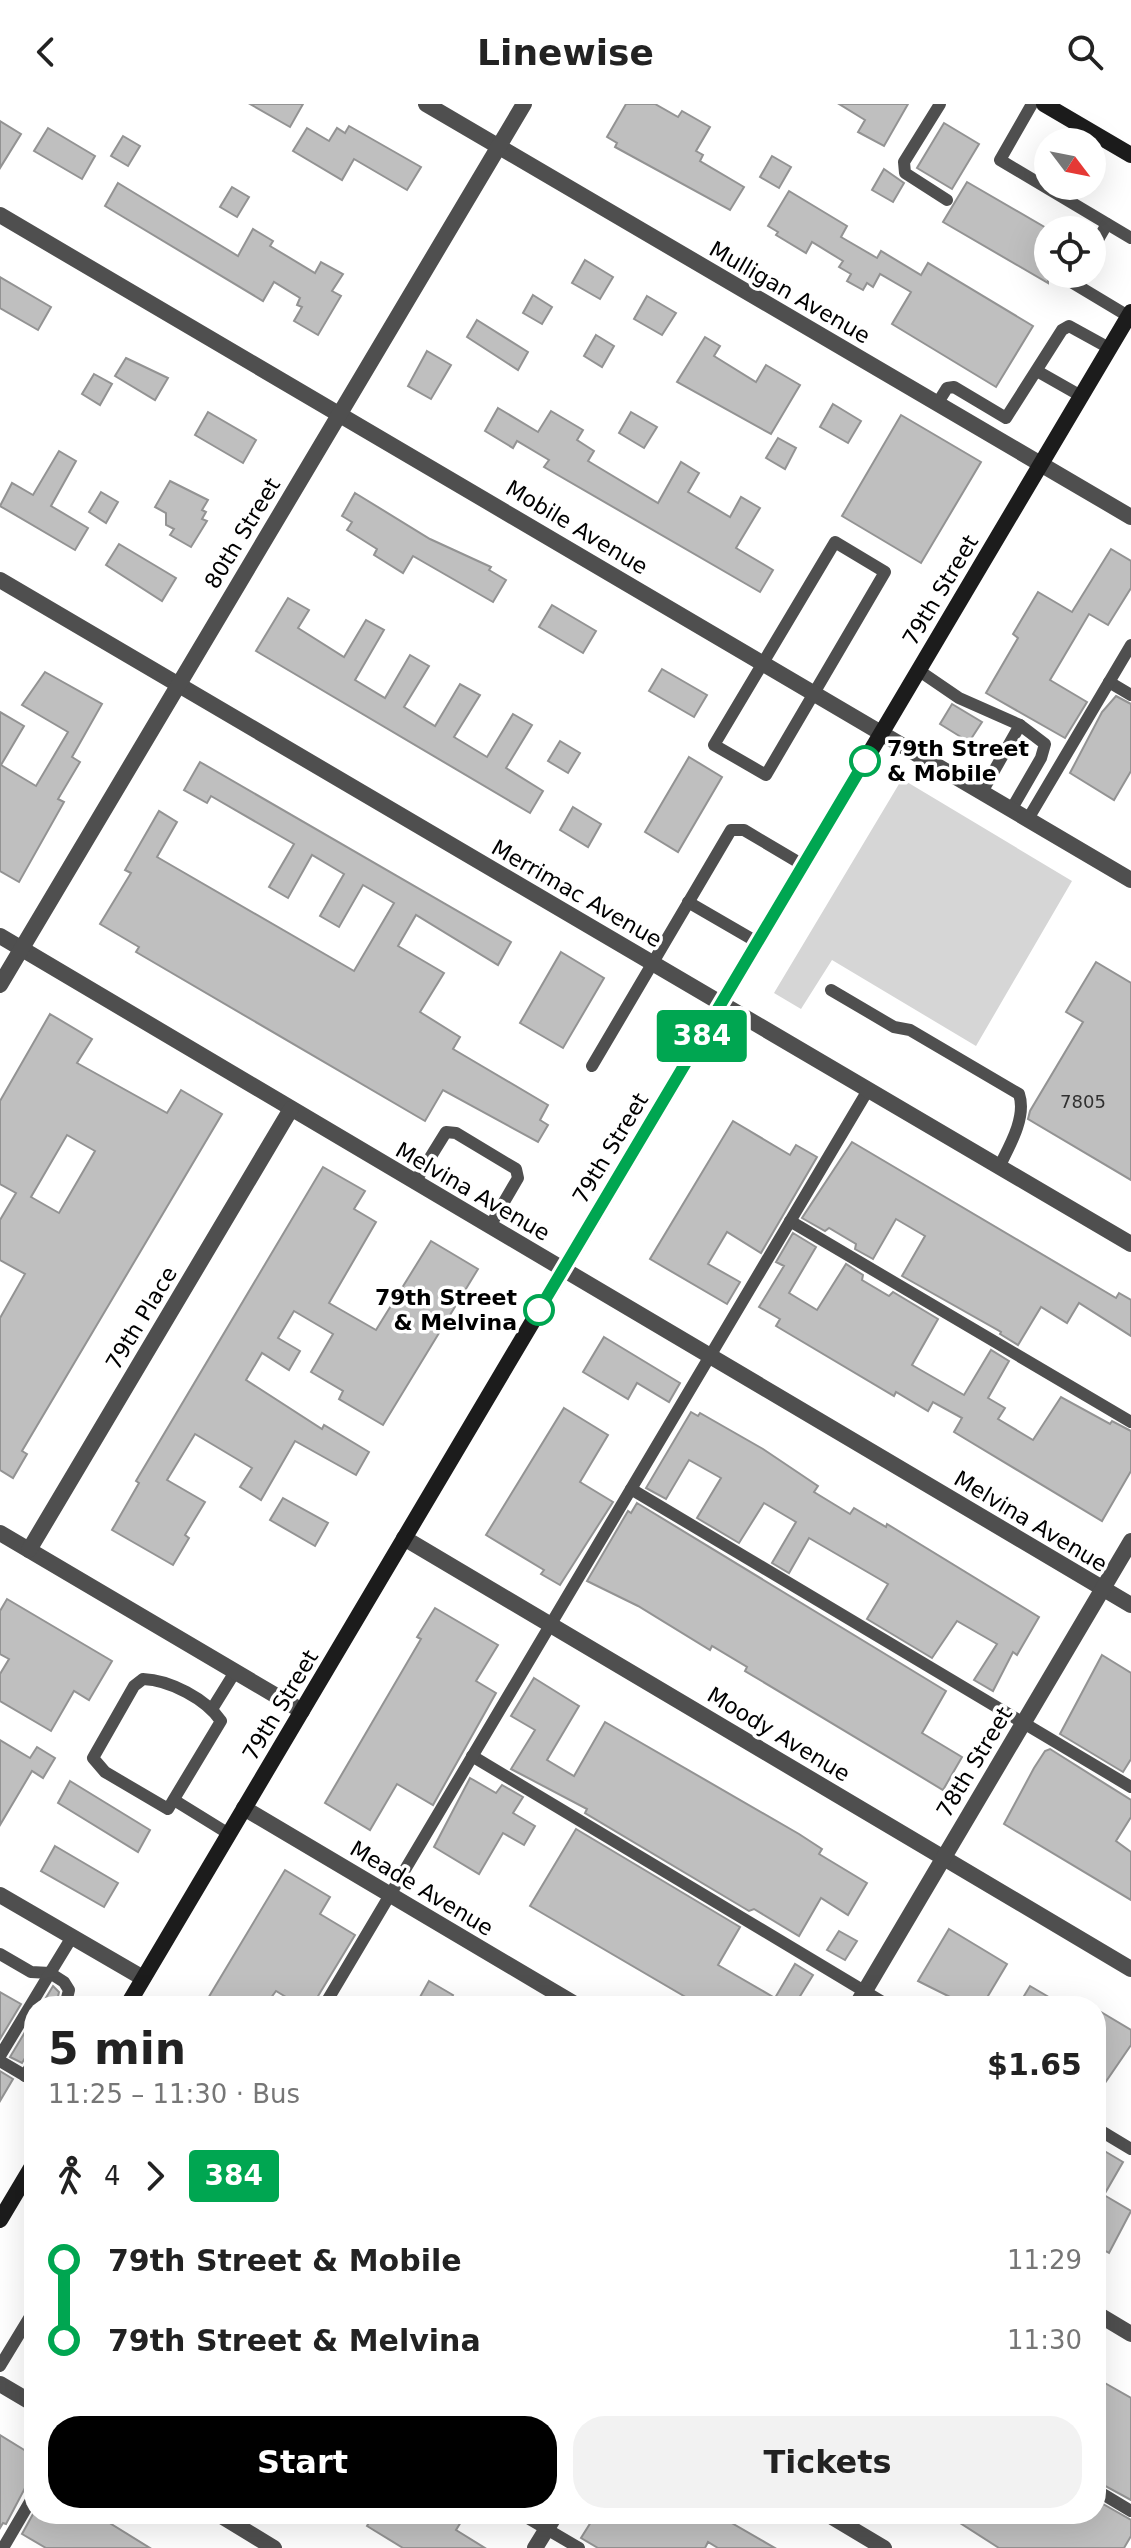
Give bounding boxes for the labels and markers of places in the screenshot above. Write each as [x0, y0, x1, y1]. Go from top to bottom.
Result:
place label: 79th Street & Mobile [887, 736, 1030, 786]
marker: 79th Street & Mobile [850, 746, 880, 776]
place label: 79th Street & Melvina [375, 1285, 517, 1335]
marker: 79th Street & Melvina [524, 1295, 554, 1325]

